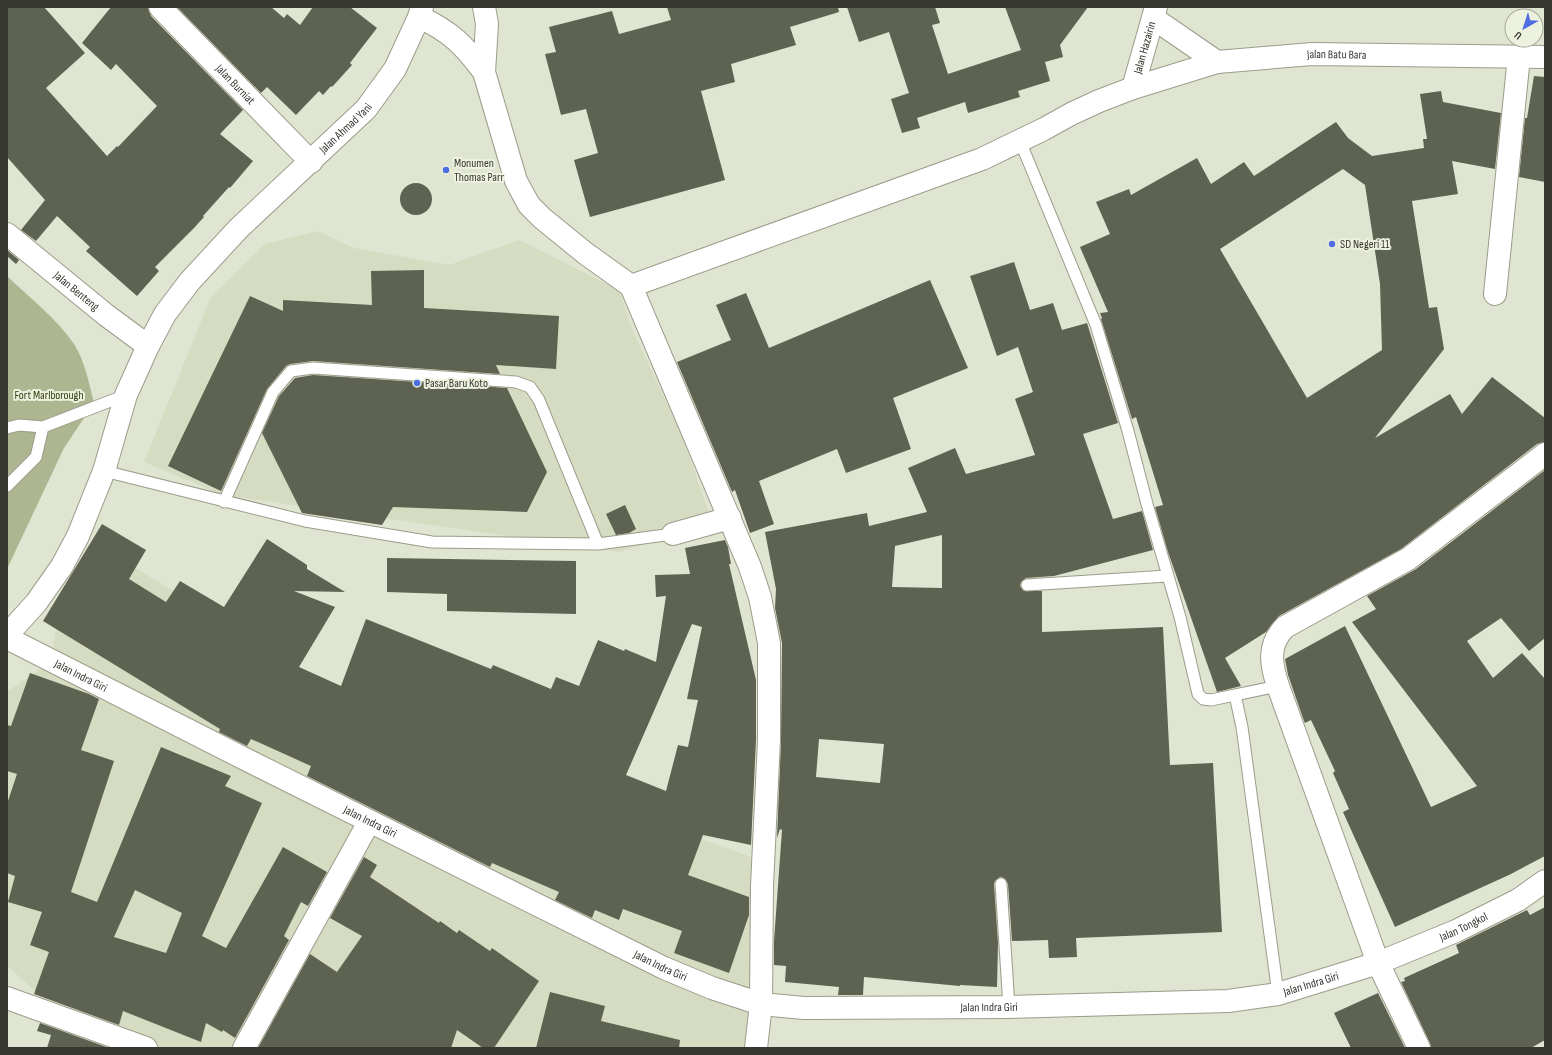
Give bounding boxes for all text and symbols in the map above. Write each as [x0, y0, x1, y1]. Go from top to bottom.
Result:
north arrow [1504, 8, 1544, 48]
street label: Jalan Hazairin [1130, 20, 1159, 76]
text: U [1511, 28, 1524, 42]
street label: Jalan Batu Bara [1305, 46, 1367, 62]
street label: Jalan Burniat [212, 60, 259, 108]
street label: Jalan Ahmad Yani [315, 100, 375, 157]
place label: Monumen Thomas Parr [454, 156, 504, 185]
marker: Monumen Thomas Parr [441, 165, 451, 175]
place label: SD Negeri 11 [1340, 237, 1390, 252]
marker: SD Negeri 11 [1327, 239, 1337, 249]
street label: Jalan Benteng [50, 267, 103, 314]
place label: Pasar Baru Koto [425, 376, 488, 391]
marker: Pasar Baru Koto [412, 378, 422, 388]
park label: Fort Marlborough [14, 388, 84, 403]
street label: Jalan Indra Giri [51, 655, 110, 695]
street label: Jalan Indra Giri [340, 802, 399, 841]
street label: Jalan Tongkol [1436, 909, 1490, 945]
street label: Jalan Indra Giri [630, 946, 689, 984]
street label: Jalan Indra Giri [1280, 968, 1341, 1000]
street label: Jalan Indra Giri [959, 999, 1018, 1015]

